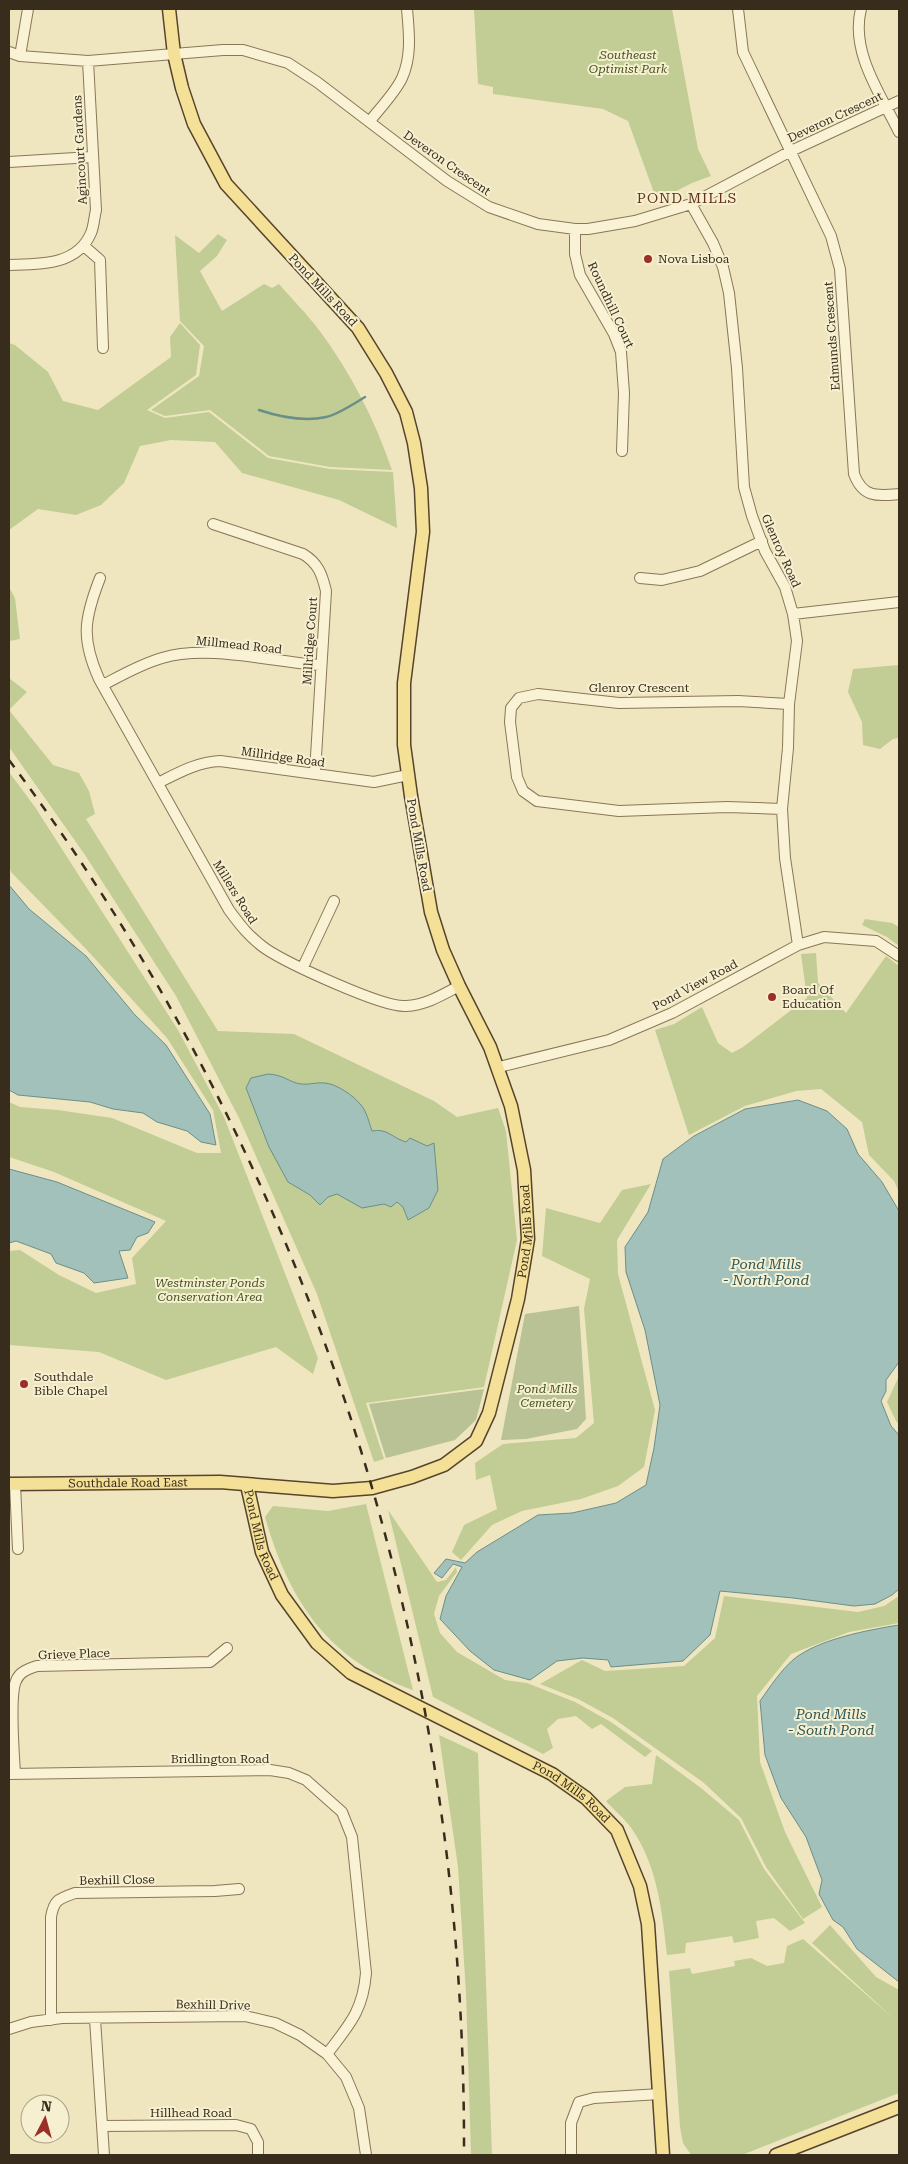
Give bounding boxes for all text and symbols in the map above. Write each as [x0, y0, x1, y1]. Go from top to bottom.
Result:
park label: Southeast Optimist Park [589, 48, 668, 76]
street label: Deveron Crescent [785, 89, 885, 145]
street label: Agincourt Gardens [70, 95, 90, 205]
street label: Deveron Crescent [401, 128, 494, 199]
district label: POND MILLS [637, 190, 737, 206]
street label: Pond Mills Road [286, 251, 360, 329]
place label: Nova Lisboa [658, 252, 730, 266]
marker: Nova Lisboa [642, 253, 654, 265]
street label: Roundhill Court [585, 260, 637, 351]
street label: Edmunds Crescent [821, 281, 843, 391]
street label: Glenroy Road [759, 512, 804, 590]
street label: Millridge Court [300, 596, 320, 686]
street label: Millmead Road [195, 634, 283, 657]
street label: Glenroy Crescent [589, 681, 690, 695]
street label: Millridge Road [240, 744, 326, 770]
street label: Pond Mills Road [404, 797, 434, 893]
street label: Millers Road [210, 858, 260, 927]
street label: Pond View Road [650, 957, 740, 1013]
place label: Board Of Education [782, 983, 842, 1011]
marker: Board Of Education [766, 991, 778, 1003]
street label: Pond Mills Road [515, 1184, 536, 1279]
water label: Pond Mills - North Pond [723, 1256, 809, 1288]
park label: Westminster Ponds Conservation Area [155, 1276, 265, 1304]
place label: Southdale Bible Chapel [34, 1370, 108, 1398]
marker: Southdale Bible Chapel [18, 1378, 30, 1390]
park label: Pond Mills Cemetery [516, 1382, 578, 1410]
street label: Southdale Road East [68, 1475, 188, 1490]
street label: Pond Mills Road [241, 1488, 281, 1583]
street label: Grieve Place [38, 1646, 111, 1662]
water label: Pond Mills - South Pond [788, 1706, 875, 1738]
street label: Bridlington Road [171, 1752, 270, 1766]
street label: Pond Mills Road [530, 1758, 613, 1826]
street label: Bexhill Close [79, 1872, 155, 1888]
street label: Bexhill Drive [175, 1997, 251, 2013]
north arrow [20, 2094, 70, 2144]
text: N [40, 2098, 53, 2115]
street label: Hillhead Road [150, 2106, 232, 2120]

